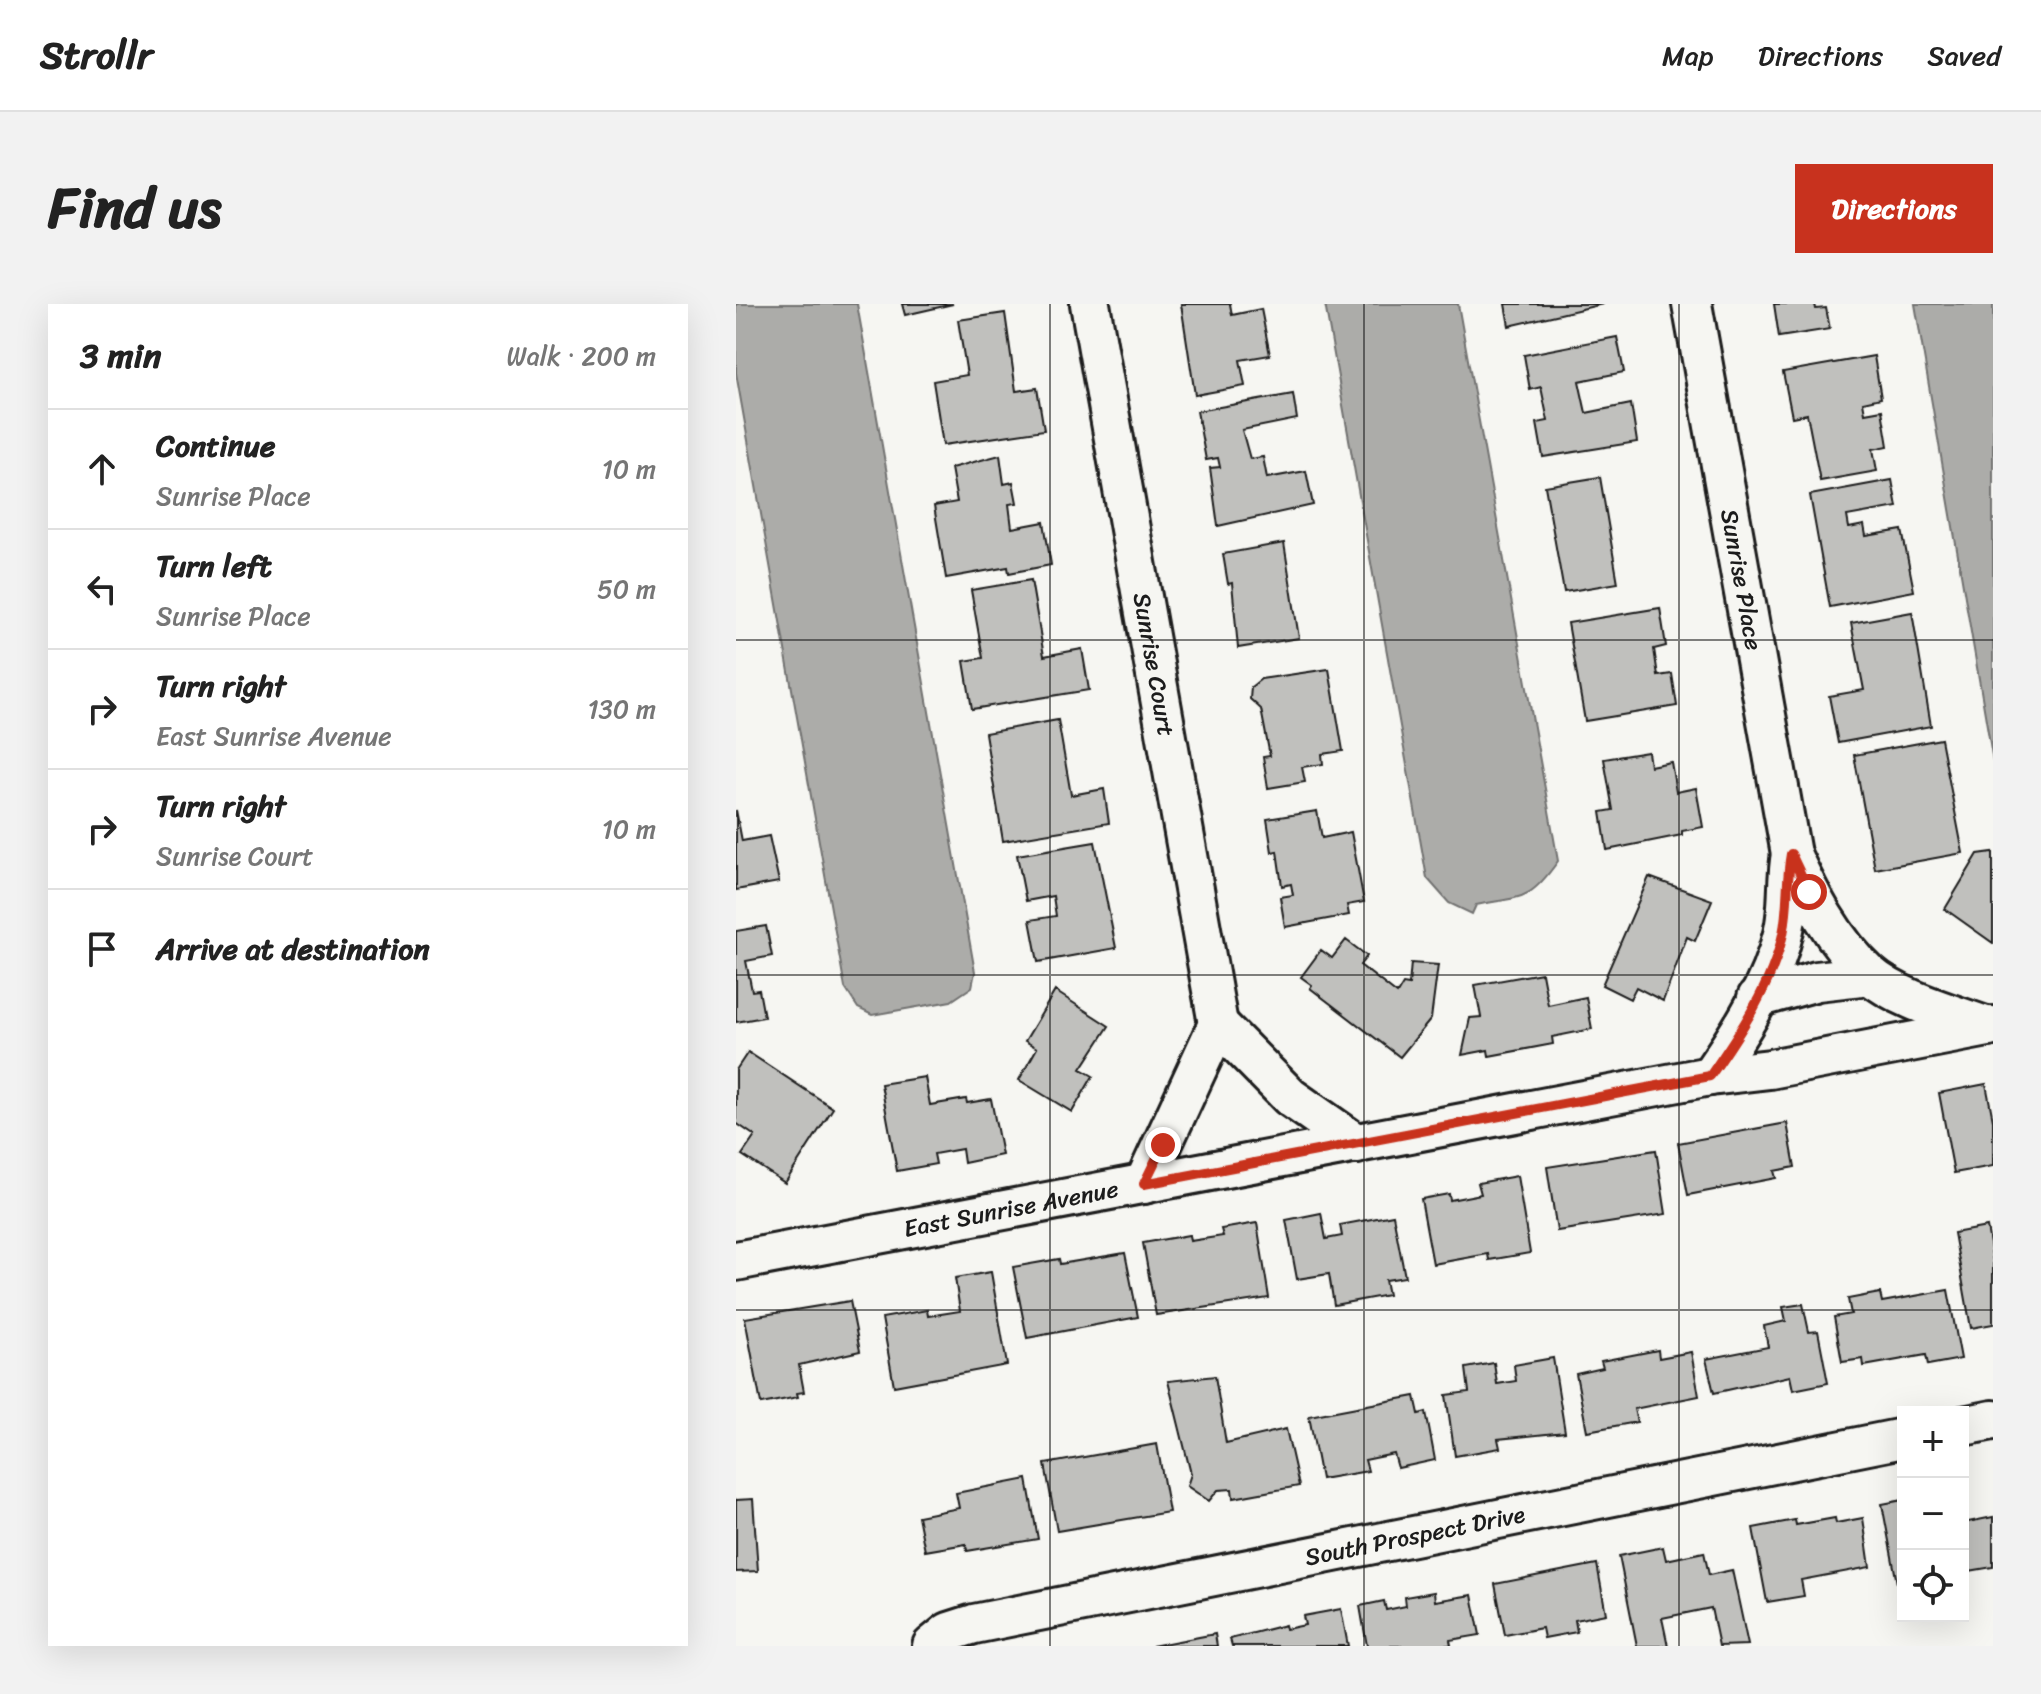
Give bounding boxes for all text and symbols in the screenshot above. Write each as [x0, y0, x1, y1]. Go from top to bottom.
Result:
text: Strollr [40, 22, 153, 89]
text: Map [1662, 31, 1714, 80]
text: Directions [1758, 31, 1883, 80]
text: Saved [1927, 31, 2001, 80]
text: Find us [48, 159, 221, 258]
button: Directions [1795, 164, 1993, 253]
text: 3 min [80, 326, 161, 386]
text: Walk · 200 m [507, 333, 656, 379]
text: Continue [156, 419, 275, 473]
text: 10 m [602, 446, 656, 492]
icon: ahead [80, 447, 124, 491]
text: Sunrise Place [156, 473, 311, 519]
street label: Sunrise Place [1708, 506, 1775, 654]
text: Turn left [156, 539, 272, 593]
text: 50 m [597, 566, 656, 612]
icon: left [80, 567, 124, 611]
street label: Sunrise Court [1121, 589, 1187, 740]
text: Sunrise Place [156, 593, 311, 639]
text: Turn right [156, 659, 286, 713]
text: 130 m [587, 686, 656, 732]
icon: right [80, 687, 124, 731]
text: East Sunrise Avenue [156, 713, 392, 759]
text: Turn right [156, 779, 286, 833]
text: 10 m [602, 806, 656, 852]
icon: right [80, 807, 124, 851]
text: Sunrise Court [156, 833, 313, 879]
route start [1791, 874, 1827, 910]
text: Arrive at destination [156, 922, 430, 976]
icon: arrive [80, 927, 124, 971]
route end [1145, 1127, 1181, 1163]
street label: East Sunrise Avenue [900, 1168, 1122, 1250]
map controls [1897, 1406, 1969, 1622]
button: + [1897, 1406, 1969, 1478]
button: − [1897, 1478, 1969, 1550]
street label: South Prospect Drive [1301, 1493, 1529, 1578]
button: locate [1897, 1550, 1969, 1622]

